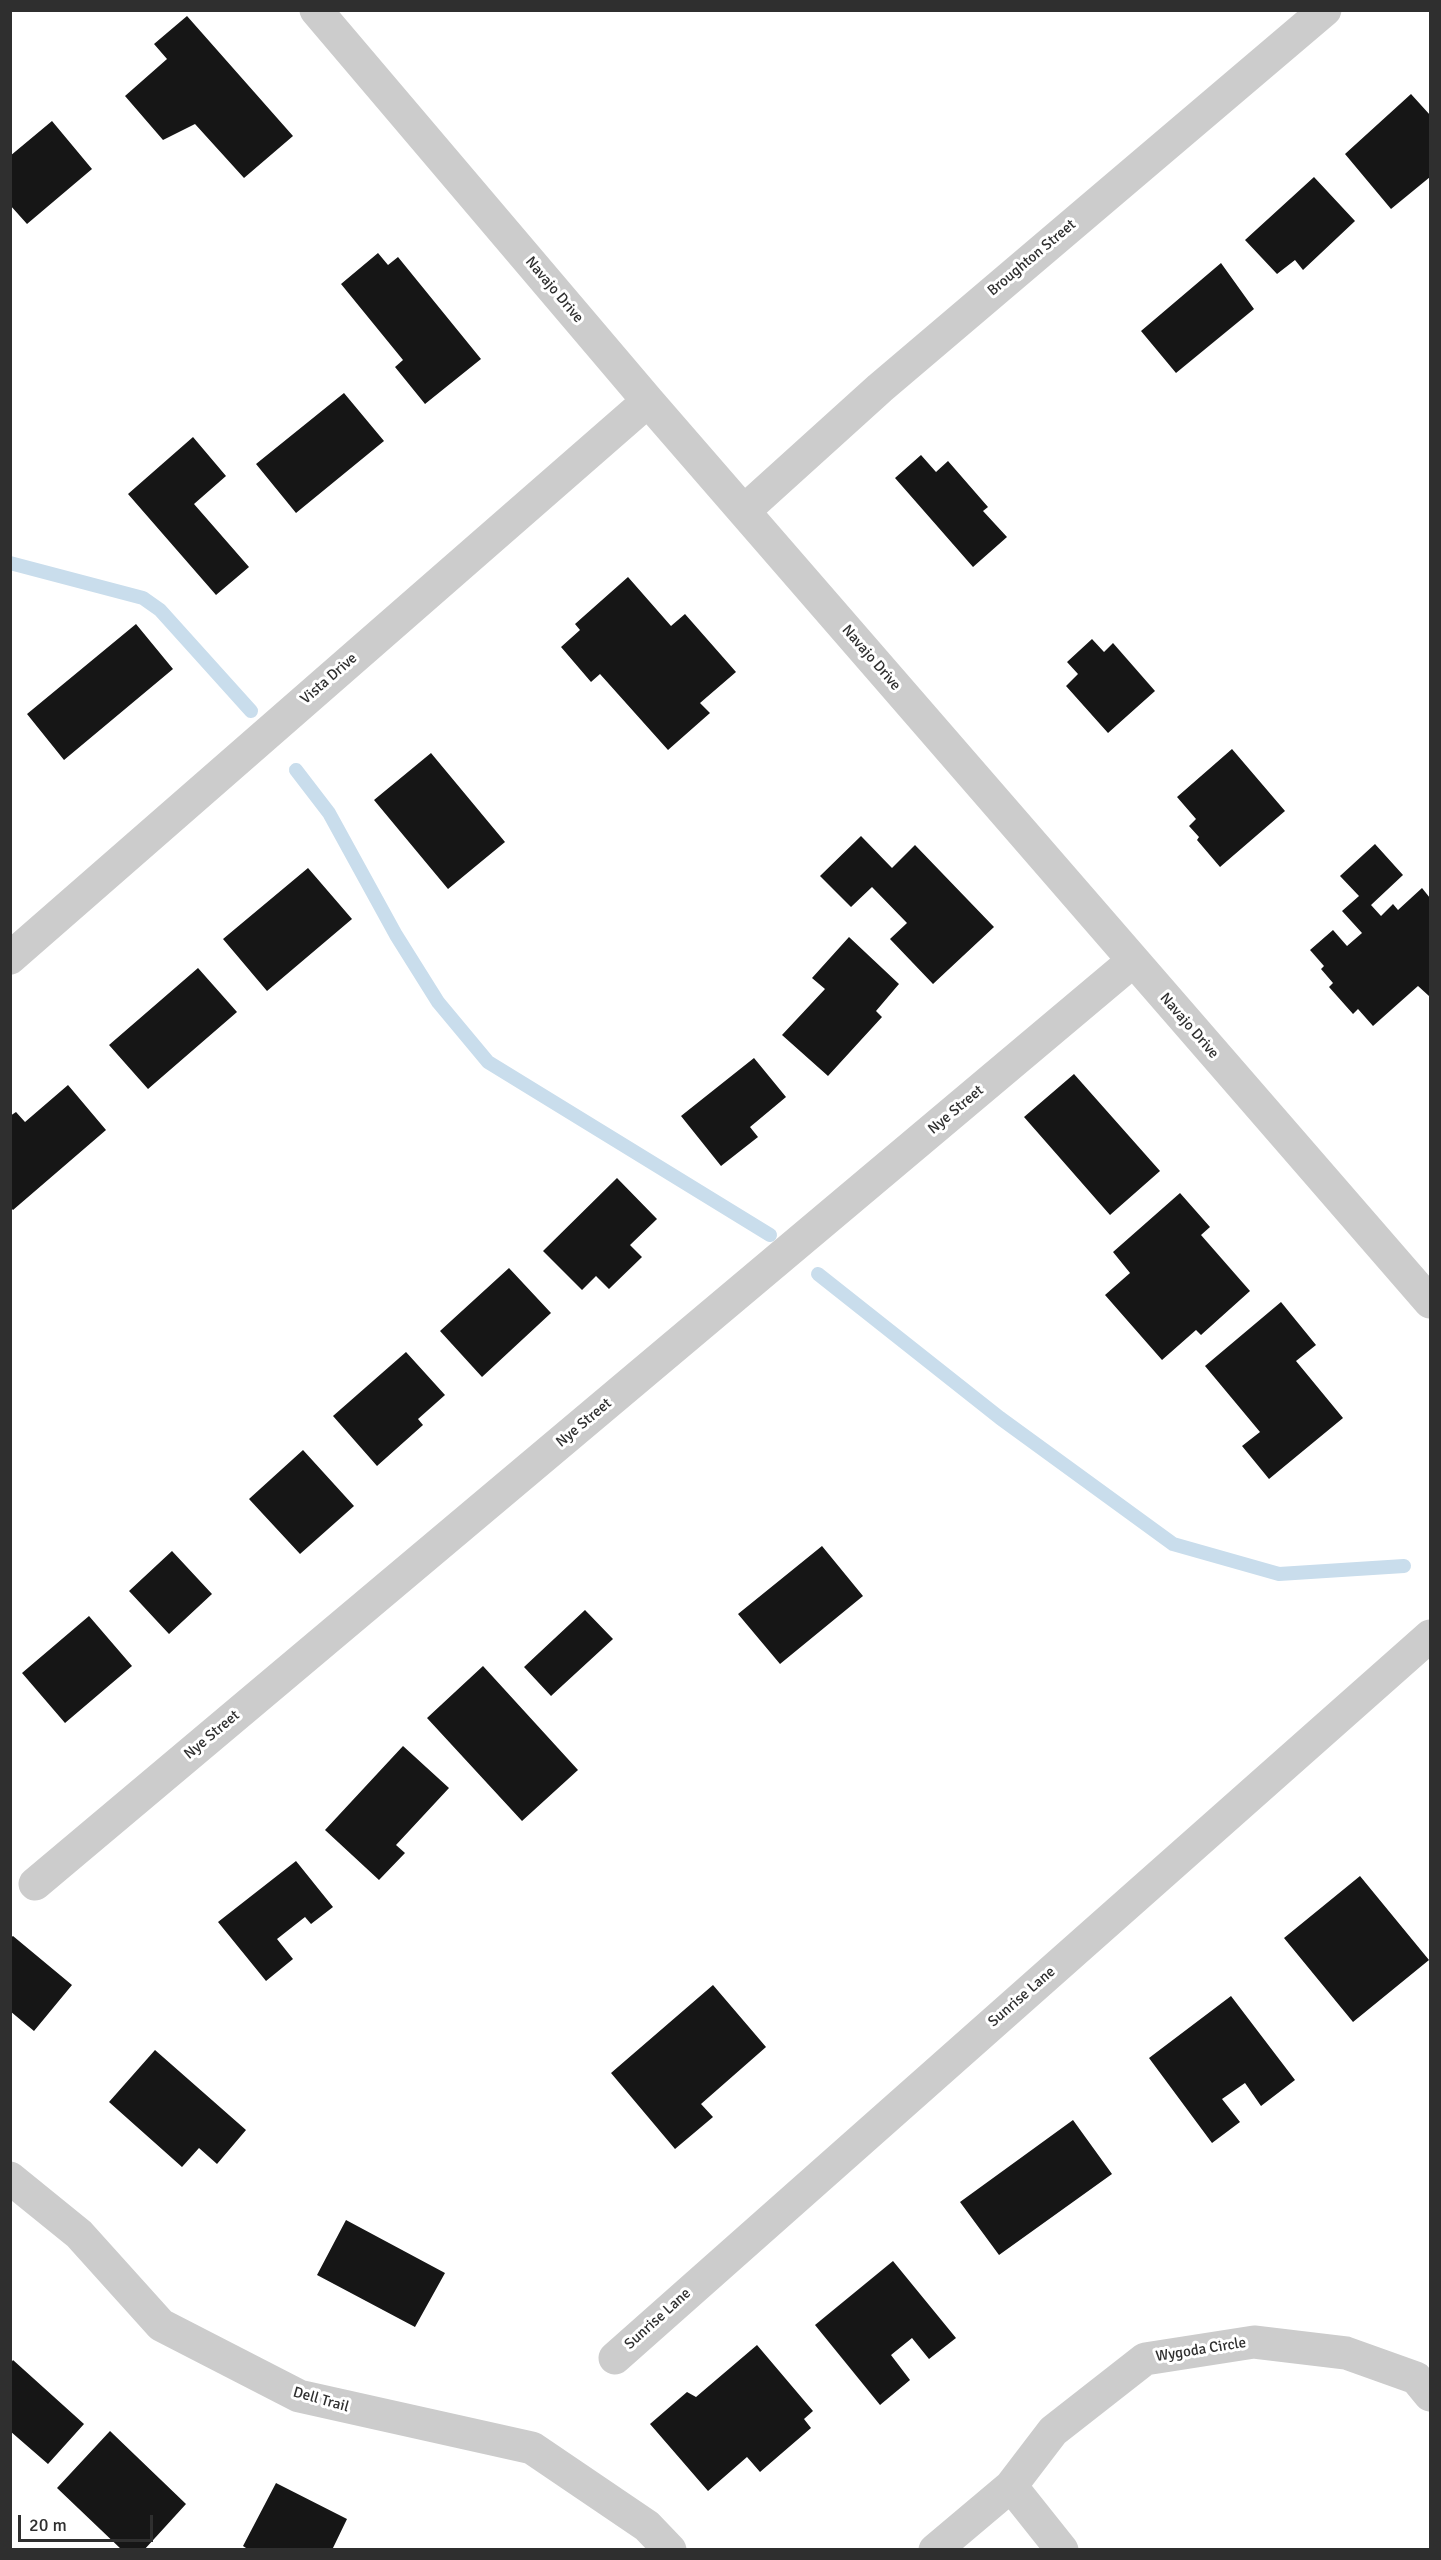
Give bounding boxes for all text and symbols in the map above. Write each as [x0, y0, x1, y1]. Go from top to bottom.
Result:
street label: Broughton Street [984, 216, 1080, 300]
street label: Navajo Drive [521, 253, 587, 327]
street label: Navajo Drive [838, 622, 904, 694]
street label: Vista Drive [297, 650, 361, 708]
street label: Navajo Drive [1156, 990, 1222, 1062]
street label: Nye Street [925, 1082, 987, 1138]
street label: Nye Street [553, 1395, 615, 1451]
street label: Nye Street [181, 1707, 243, 1763]
street label: Sunrise Lane [985, 1963, 1059, 2031]
street label: Sunrise Lane [621, 2285, 695, 2353]
street label: Wygoda Circle [1154, 2334, 1248, 2366]
street label: Dell Trail [291, 2383, 351, 2417]
scale bar [21, 2503, 156, 2541]
text: 20 m [29, 2514, 67, 2536]

